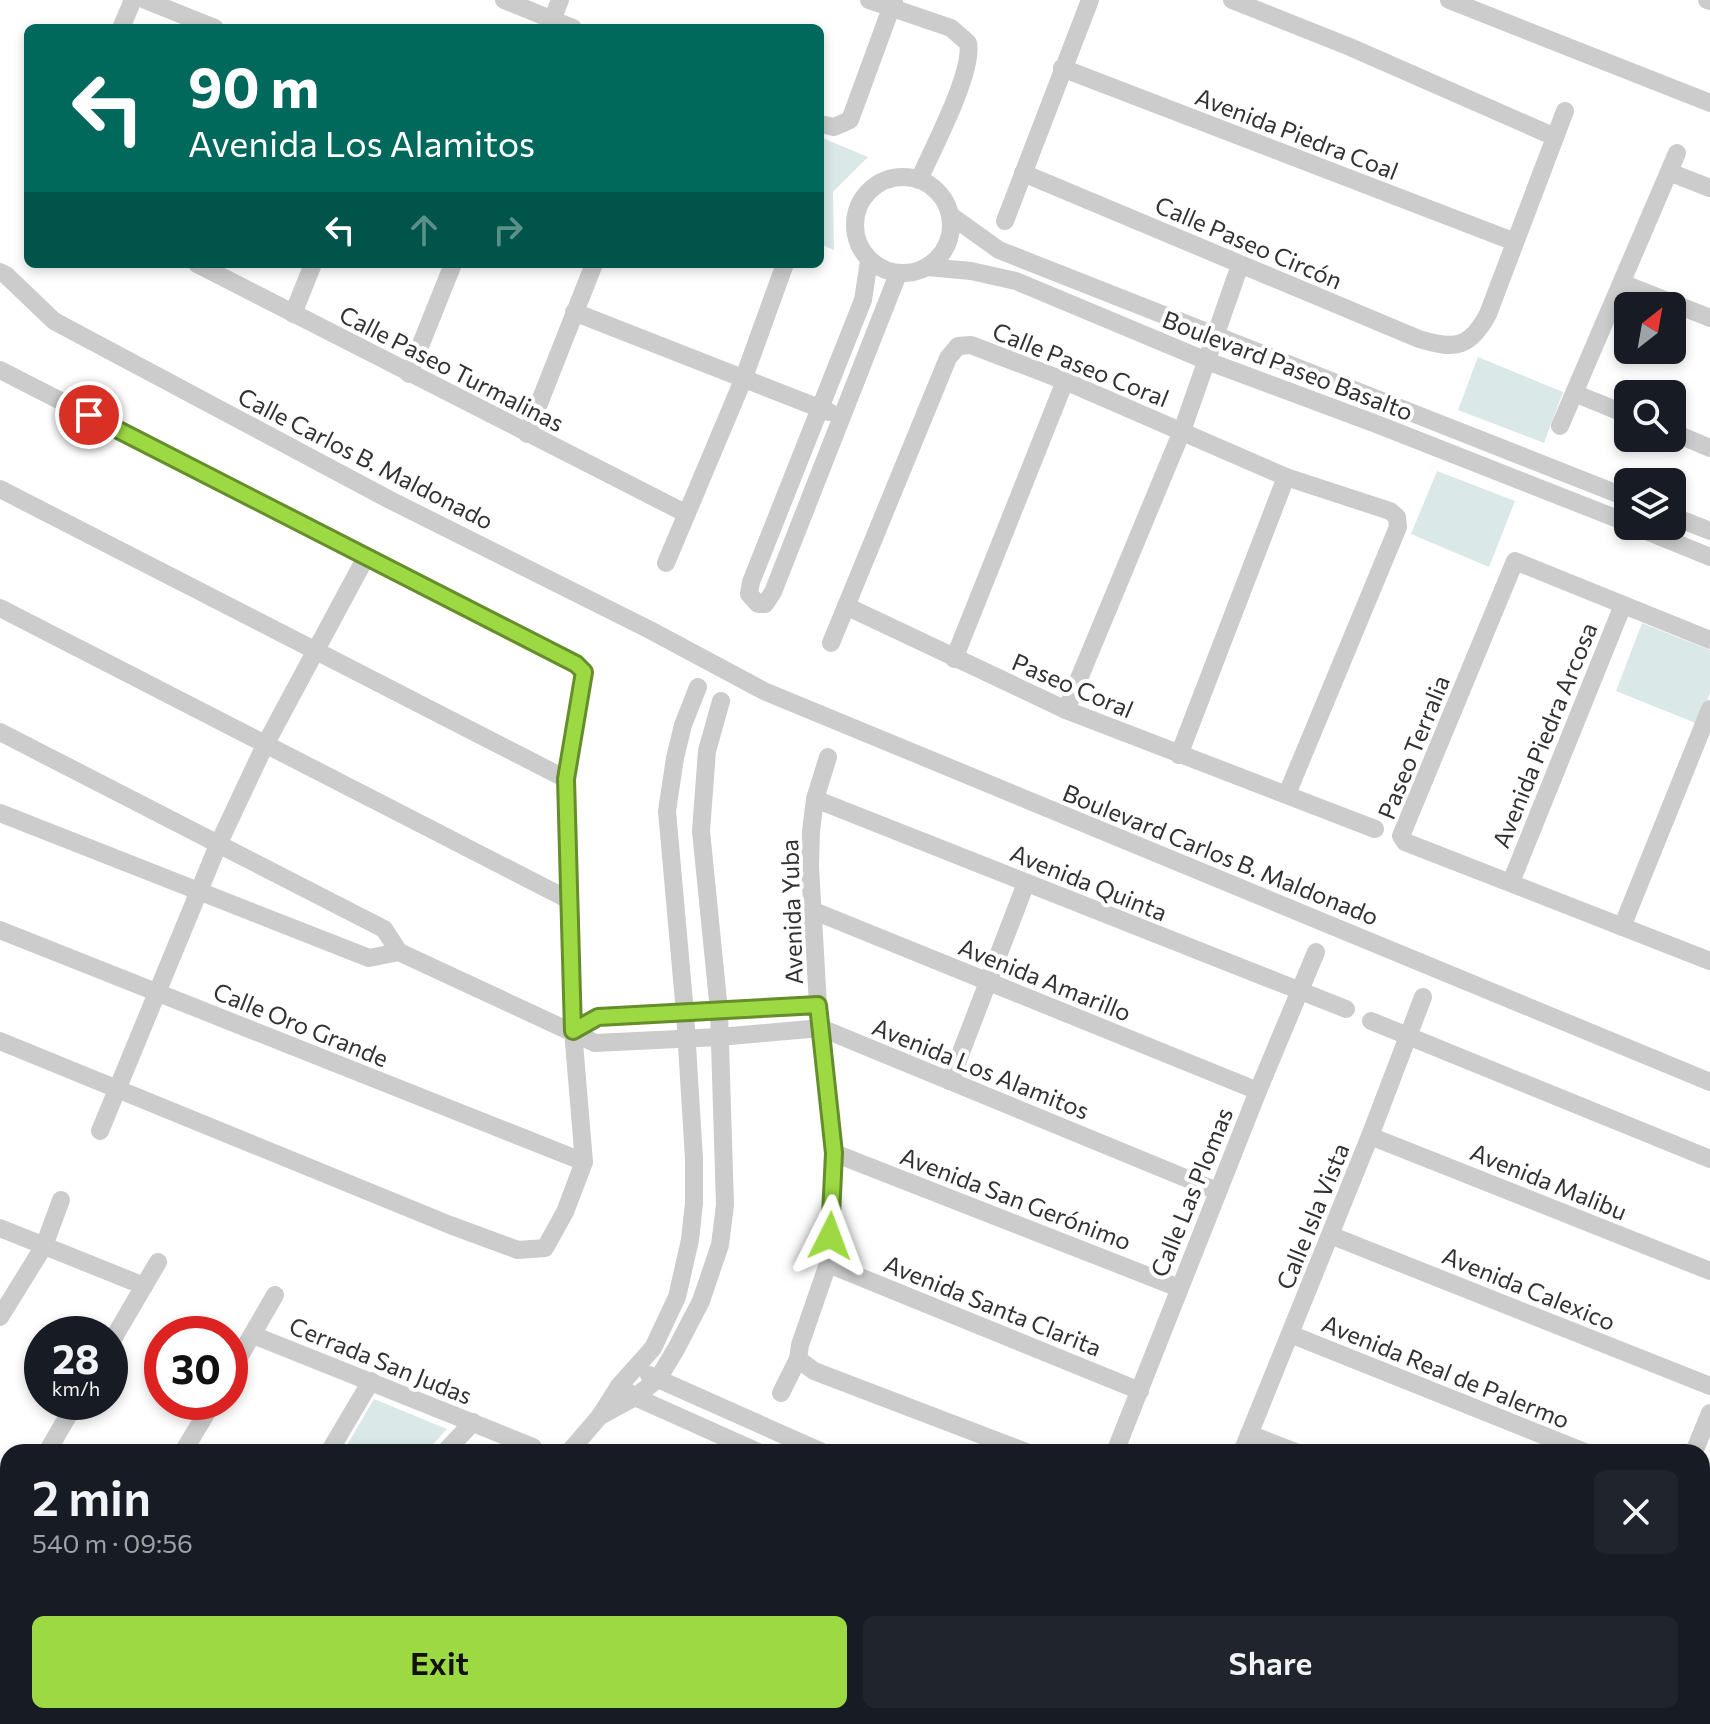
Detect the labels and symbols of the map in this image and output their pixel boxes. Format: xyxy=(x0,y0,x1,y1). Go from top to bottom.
street label: Avenida Piedra Coal xyxy=(1192,81,1402,185)
street label: Calle Paseo Circón xyxy=(1151,190,1347,294)
north arrow xyxy=(1614,292,1686,364)
street label: Calle Paseo Turmalinas xyxy=(335,299,569,437)
street label: Boulevard Paseo Basalto xyxy=(1159,304,1417,426)
street label: Calle Paseo Coral xyxy=(989,315,1173,413)
pin xyxy=(55,381,123,449)
street label: Calle Carlos B. Maldonado xyxy=(234,381,498,535)
street label: Avenida Piedra Arcosa xyxy=(1486,618,1602,852)
street label: Paseo Coral xyxy=(1008,646,1138,724)
street label: Paseo Terralia xyxy=(1371,671,1455,823)
street label: Boulevard Carlos B. Maldonado xyxy=(1059,777,1383,931)
street label: Avenida Quinta xyxy=(1006,837,1172,927)
street label: Avenida Yuba xyxy=(774,839,808,985)
street label: Avenida Amarillo xyxy=(955,931,1135,1027)
street label: Calle Oro Grande xyxy=(209,976,393,1072)
street label: Avenida Los Alamitos xyxy=(868,1011,1094,1125)
street label: Calle Las Plomas xyxy=(1144,1103,1238,1281)
street label: Avenida Malibu xyxy=(1466,1136,1632,1226)
street label: Calle Isla Vista xyxy=(1269,1139,1355,1293)
street label: Avenida San Gerónimo xyxy=(896,1141,1136,1255)
position arrow xyxy=(788,1194,872,1278)
street label: Avenida Calexico xyxy=(1438,1240,1620,1336)
street label: Avenida Santa Clarita xyxy=(880,1248,1106,1362)
street label: Avenida Real de Palermo xyxy=(1318,1308,1574,1434)
street label: Cerrada San Judas xyxy=(285,1310,477,1410)
speed limit sign: 30 xyxy=(144,1316,248,1420)

